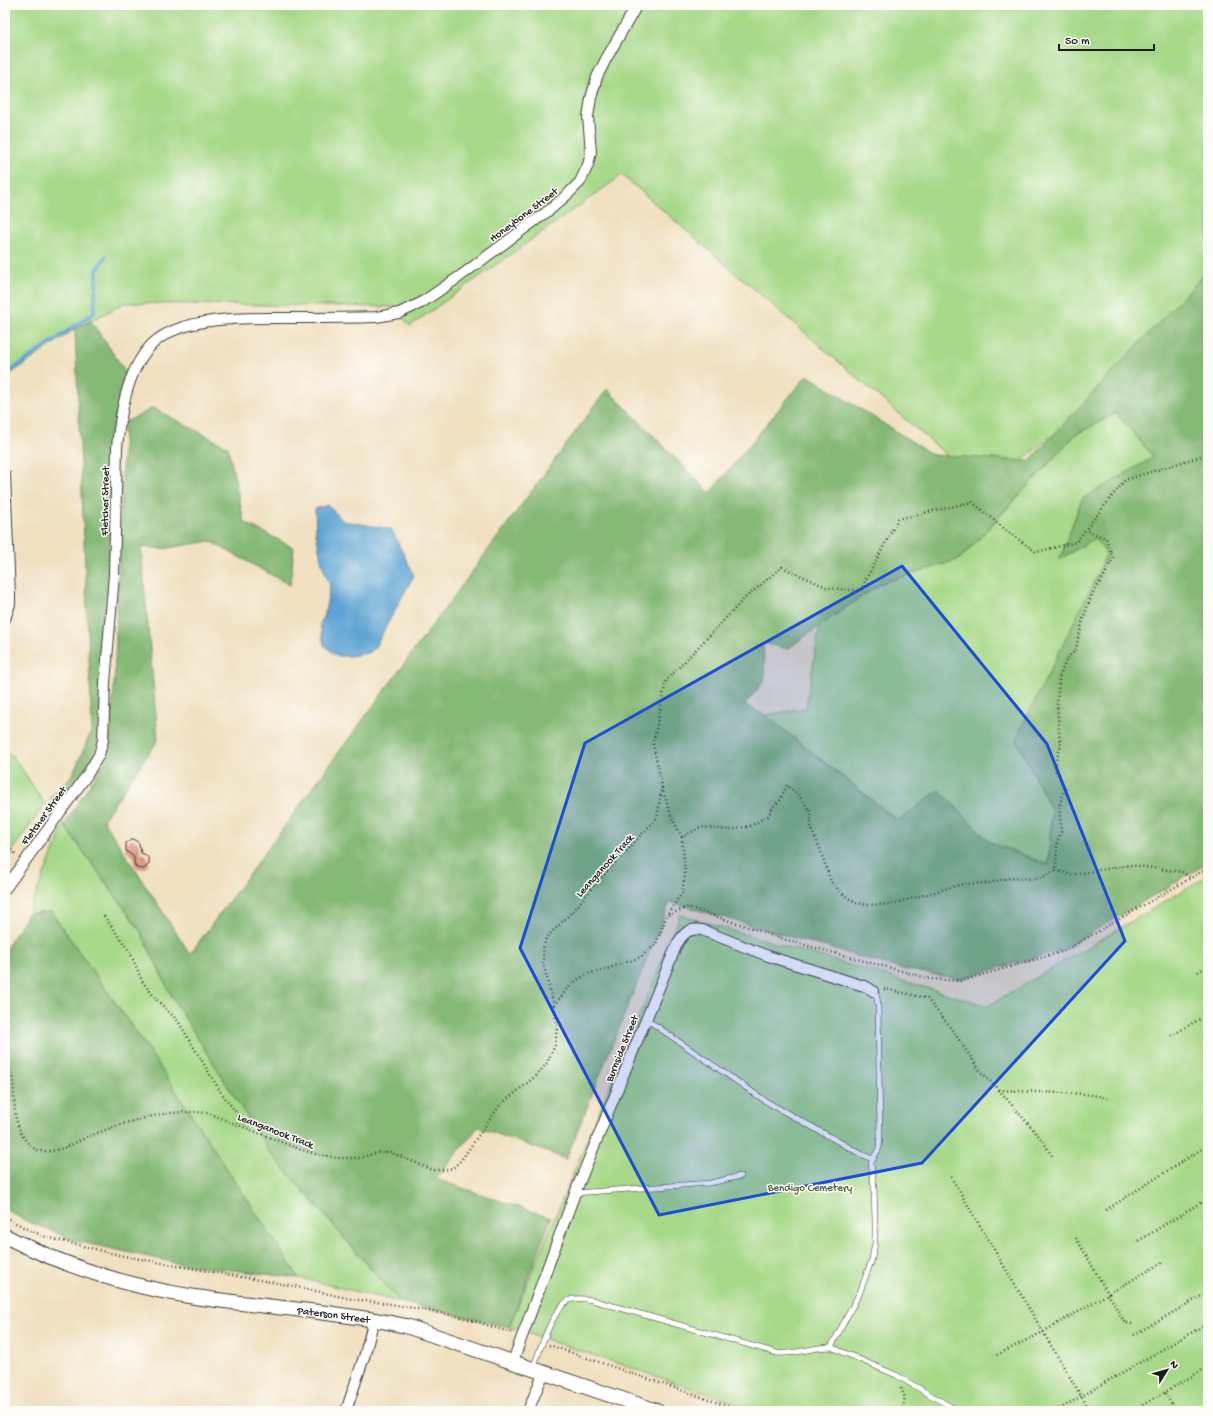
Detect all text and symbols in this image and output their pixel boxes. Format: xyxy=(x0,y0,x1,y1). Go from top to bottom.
scale bar xyxy=(1059,26,1154,52)
text: 50 m xyxy=(1065,35,1090,49)
street label: Honeybone Street xyxy=(488,185,562,245)
street label: Fletcher Street xyxy=(99,465,113,537)
street label: Fletcher Street xyxy=(19,783,71,849)
street label: Leanganook Track xyxy=(574,832,638,900)
street label: Burnside Street xyxy=(604,1012,642,1085)
street label: Leanganook Track xyxy=(236,1112,316,1152)
park label: Bendigo Cemetery xyxy=(767,1183,853,1195)
street label: Paterson Street xyxy=(295,1305,372,1327)
north arrow xyxy=(1147,1350,1187,1390)
text: N xyxy=(1166,1359,1180,1372)

